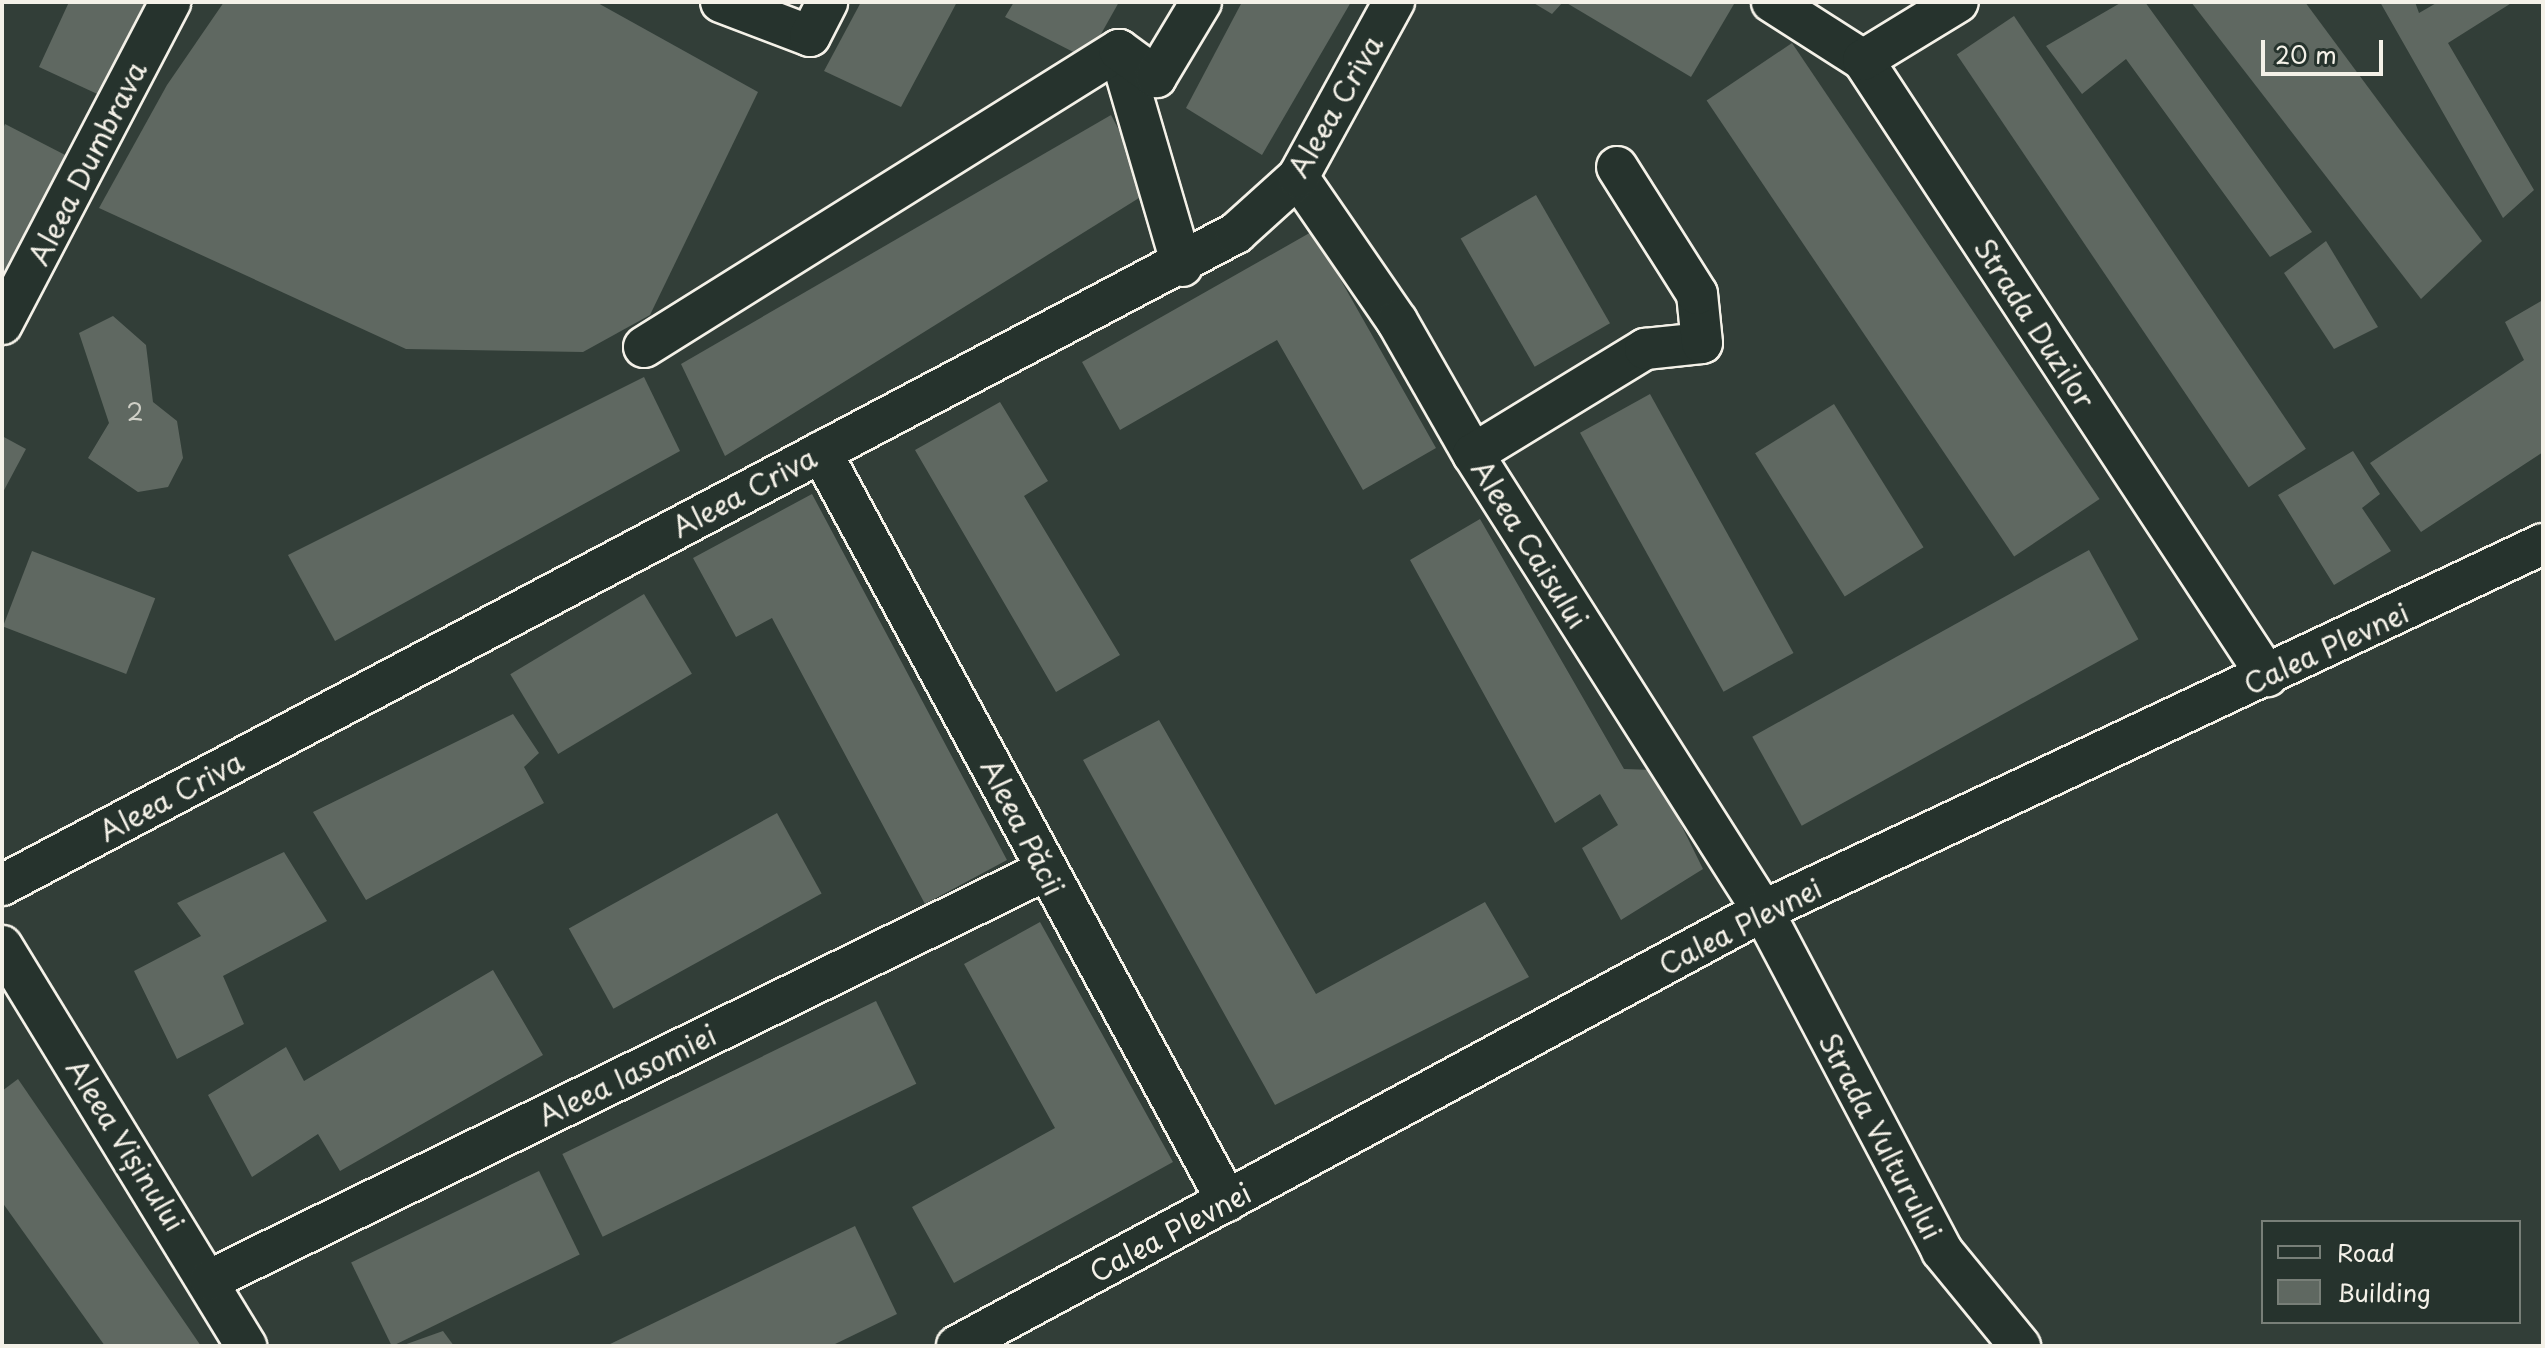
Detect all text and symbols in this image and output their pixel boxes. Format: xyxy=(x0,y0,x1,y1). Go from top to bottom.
scale bar xyxy=(2265,24,2387,74)
street label: Aleea Criva xyxy=(1280,28,1390,184)
text: 20 m xyxy=(2275,36,2337,72)
street label: Aleea Dumbrava xyxy=(21,54,153,272)
street label: Strada Duzilor xyxy=(1967,231,2103,415)
house number: 2 xyxy=(127,398,143,426)
street label: Aleea Criva xyxy=(665,440,823,544)
street label: Aleea Caisului xyxy=(1465,454,1595,634)
street label: Calea Plevnei xyxy=(2237,594,2415,702)
street label: Aleea Criva xyxy=(92,744,250,848)
street label: Aleea Păcii xyxy=(974,753,1072,901)
street label: Calea Plevnei xyxy=(1651,870,1829,982)
street label: Aleea Iasomiei xyxy=(532,1017,722,1133)
street label: Strada Vulturului xyxy=(1812,1026,1950,1246)
street label: Aleea Vișinului xyxy=(59,1052,193,1238)
street label: Calea Plevnei xyxy=(1082,1175,1258,1289)
legend xyxy=(2261,1220,2521,1324)
text: Road xyxy=(2337,1234,2395,1270)
text: Building xyxy=(2337,1274,2431,1310)

